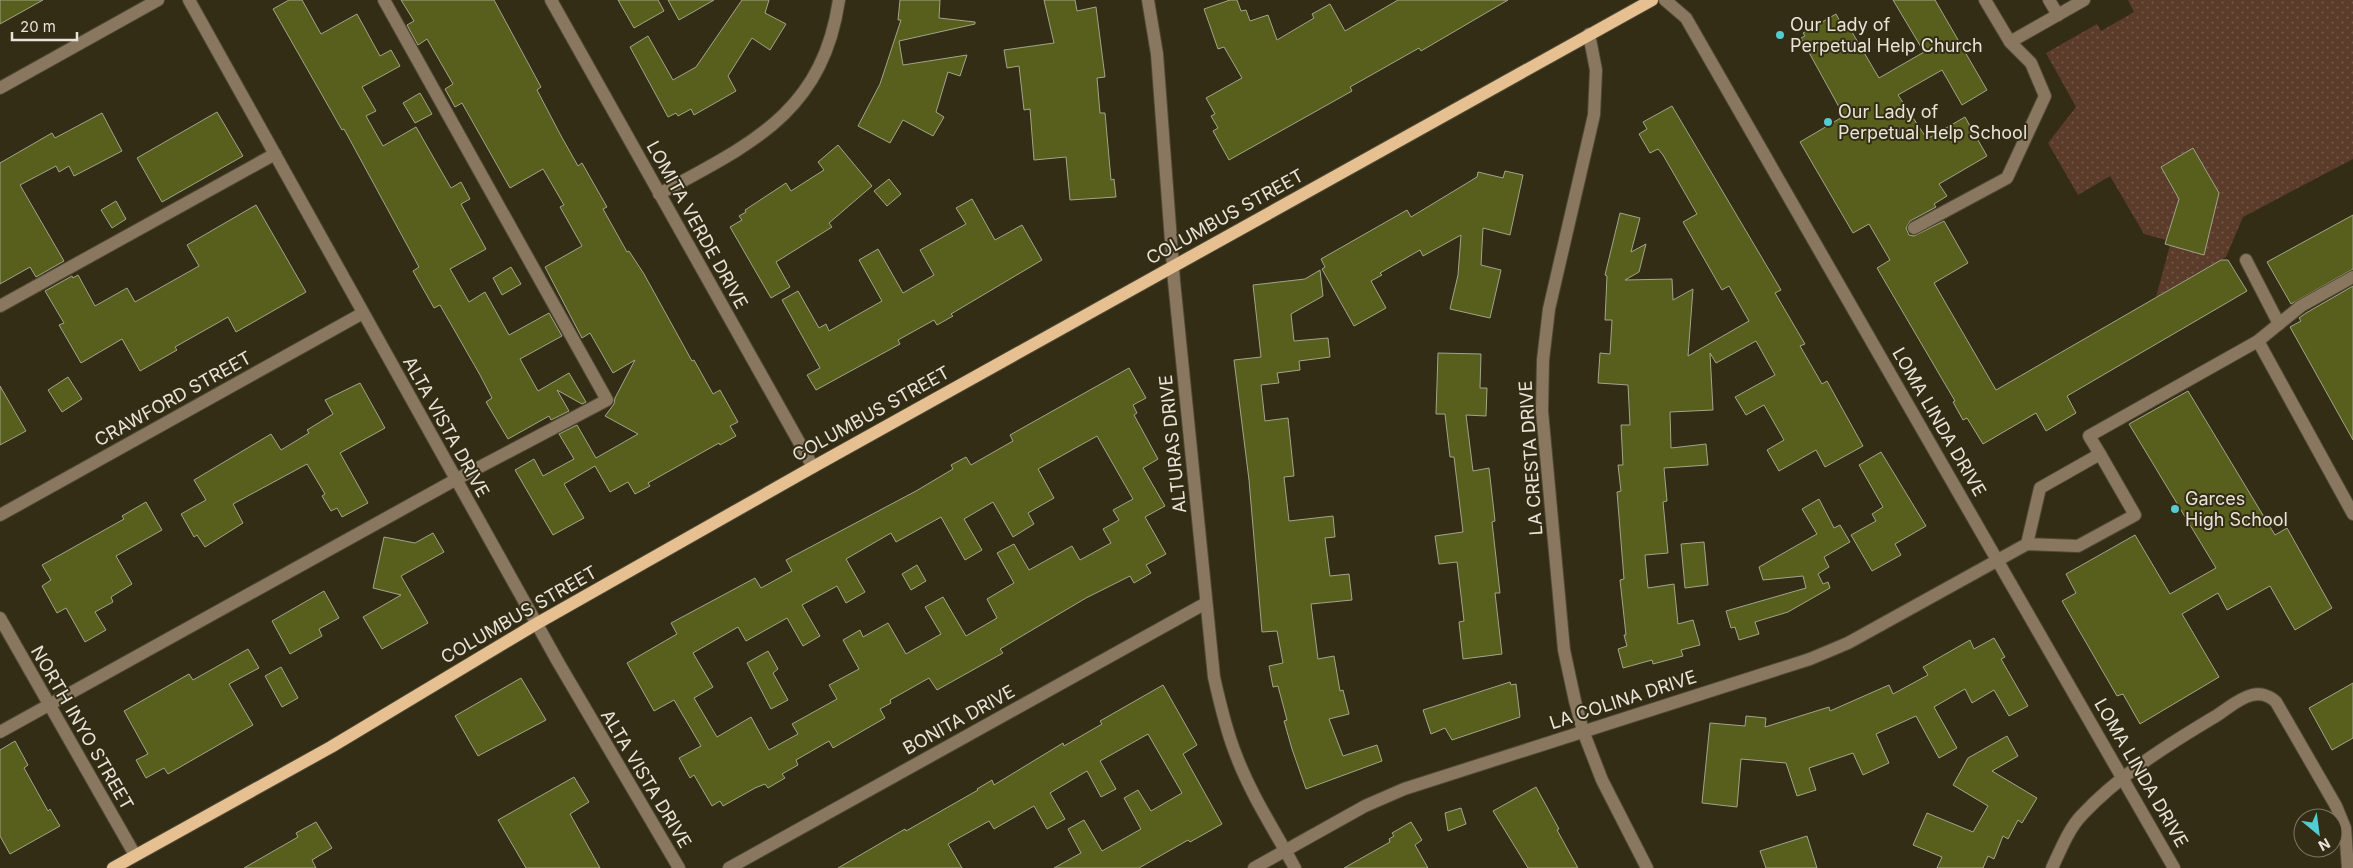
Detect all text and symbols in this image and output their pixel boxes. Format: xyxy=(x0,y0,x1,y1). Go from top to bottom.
scale bar xyxy=(12,10,78,42)
place label: Our Lady of Perpetual Help Church xyxy=(1790,14,1983,56)
text: 20 m xyxy=(20,17,56,36)
marker: Our Lady of Perpetual Help Church xyxy=(1774,29,1786,41)
place label: Our Lady of Perpetual Help School xyxy=(1838,101,2027,143)
marker: Our Lady of Perpetual Help School xyxy=(1822,116,1834,128)
street label: LOMITA VERDE DRIVE xyxy=(643,137,752,312)
street label: COLUMBUS STREET xyxy=(1142,165,1307,269)
street label: LOMA LINDA DRIVE xyxy=(1888,344,1991,500)
street label: CRAWFORD STREET xyxy=(91,347,255,450)
street label: ALTA VISTA DRIVE xyxy=(399,353,494,501)
street label: COLUMBUS STREET xyxy=(788,362,953,466)
street label: ALTURAS DRIVE xyxy=(1155,374,1190,514)
street label: LA CRESTA DRIVE xyxy=(1515,380,1546,536)
place label: Garces High School xyxy=(2185,488,2288,530)
marker: Garces High School xyxy=(2169,503,2181,515)
street label: COLUMBUS STREET xyxy=(437,561,600,668)
street label: NORTH INYO STREET xyxy=(27,642,138,813)
street label: LA COLINA DRIVE xyxy=(1547,666,1699,733)
street label: BONITA DRIVE xyxy=(899,680,1018,759)
street label: LOMA LINDA DRIVE xyxy=(2090,695,2193,851)
street label: ALTA VISTA DRIVE xyxy=(597,706,696,852)
north arrow xyxy=(2293,808,2343,858)
text: N xyxy=(2316,835,2333,855)

